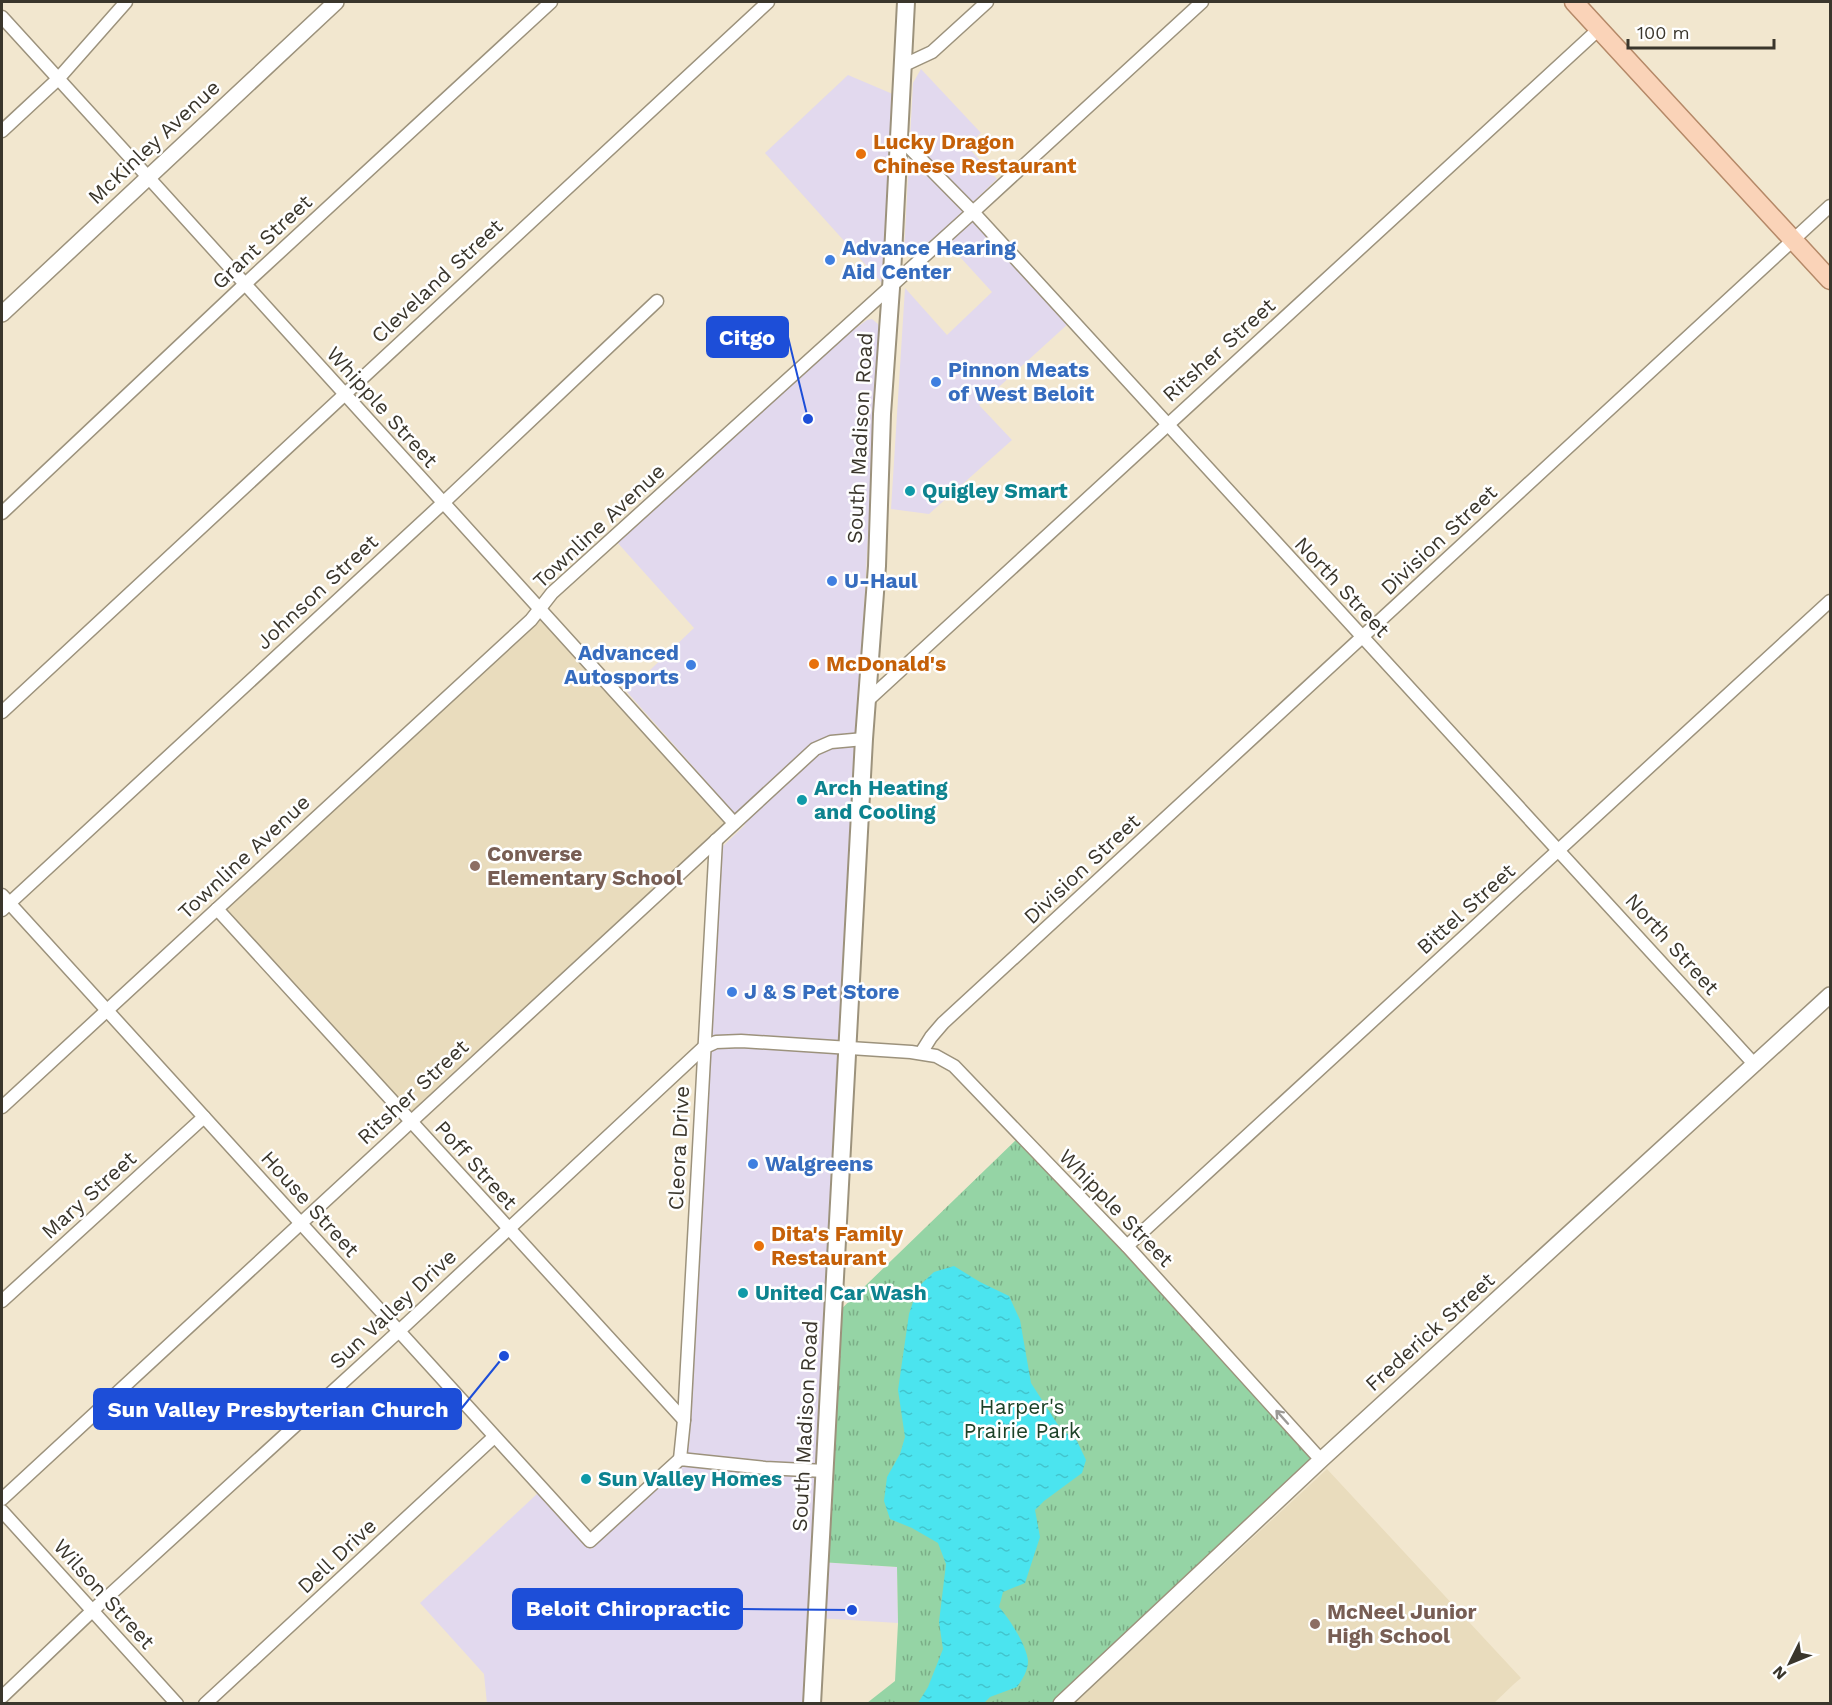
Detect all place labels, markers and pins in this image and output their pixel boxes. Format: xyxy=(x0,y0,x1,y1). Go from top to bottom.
place label: Lucky Dragon Chinese Restaurant xyxy=(873,129,1076,178)
marker: Lucky Dragon Chinese Restaurant xyxy=(854,147,868,161)
place label: Advance Hearing Aid Center xyxy=(842,235,1016,284)
marker: Advance Hearing Aid Center xyxy=(823,253,837,267)
callout: Citgo xyxy=(707,317,788,357)
place label: Pinnon Meats of West Beloit xyxy=(948,357,1094,406)
marker: Pinnon Meats of West Beloit xyxy=(929,375,943,389)
place label: Quigley Smart xyxy=(922,478,1068,503)
marker: Quigley Smart xyxy=(903,484,917,498)
place label: U-Haul xyxy=(844,568,918,593)
marker: U-Haul xyxy=(825,574,839,588)
place label: Advanced Autosports xyxy=(564,640,679,689)
place label: McDonald's xyxy=(826,651,946,676)
marker: McDonald's xyxy=(807,657,821,671)
marker: Advanced Autosports xyxy=(684,658,698,672)
place label: Arch Heating and Cooling xyxy=(814,775,948,824)
marker: Arch Heating and Cooling xyxy=(795,793,809,807)
place label: Converse Elementary School xyxy=(487,841,683,890)
marker: Converse Elementary School xyxy=(468,859,482,873)
place label: J & S Pet Store xyxy=(744,979,899,1004)
marker: J & S Pet Store xyxy=(725,985,739,999)
place label: Walgreens xyxy=(765,1151,873,1176)
marker: Walgreens xyxy=(746,1157,760,1171)
place label: Dita's Family Restaurant xyxy=(771,1221,903,1270)
marker: Dita's Family Restaurant xyxy=(752,1239,766,1253)
place label: United Car Wash xyxy=(755,1280,927,1305)
marker: United Car Wash xyxy=(736,1286,750,1300)
callout: Sun Valley Presbyterian Church xyxy=(94,1389,461,1429)
place label: Sun Valley Homes xyxy=(598,1466,782,1491)
marker: Sun Valley Homes xyxy=(579,1472,593,1486)
callout: Beloit Chiropractic xyxy=(513,1589,742,1629)
place label: McNeel Junior High School xyxy=(1327,1599,1477,1648)
marker: McNeel Junior High School xyxy=(1308,1617,1322,1631)

